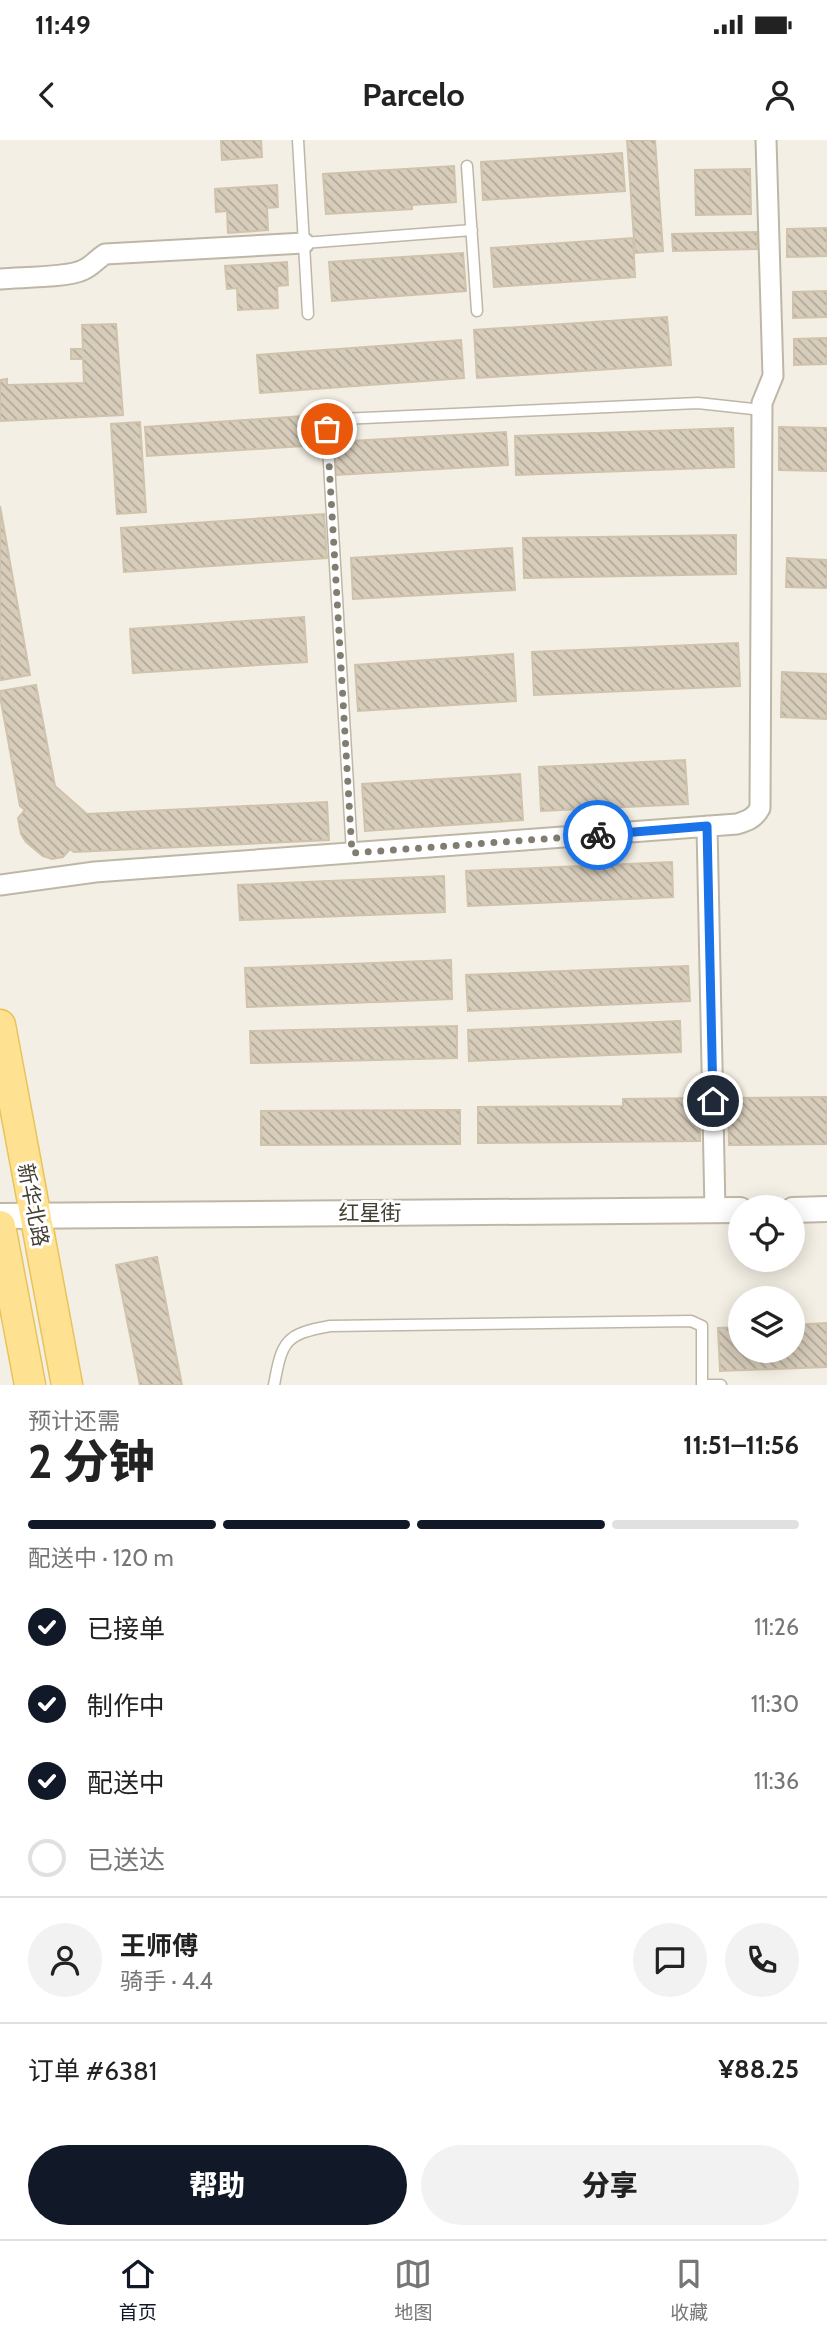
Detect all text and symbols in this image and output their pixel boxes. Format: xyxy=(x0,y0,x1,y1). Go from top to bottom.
text: 11:49 xyxy=(35,9,91,41)
text: Parcelo xyxy=(362,75,465,114)
icon: back xyxy=(28,76,66,114)
icon: person xyxy=(761,76,799,114)
pin xyxy=(297,399,357,459)
icon: bag xyxy=(308,410,346,448)
courier xyxy=(563,800,633,870)
icon: bike xyxy=(579,816,617,854)
pin xyxy=(683,1071,743,1131)
icon: home xyxy=(694,1082,732,1120)
street label: 新华北路 xyxy=(13,1161,54,1249)
map controls xyxy=(728,1195,805,1363)
button: locate xyxy=(728,1195,805,1272)
street label: 红星街 xyxy=(339,1200,402,1225)
button: layers xyxy=(728,1286,805,1363)
text: 预计还需 xyxy=(28,1407,120,1435)
text: 11:51–11:56 xyxy=(683,1429,799,1461)
text: 2 分钟 xyxy=(28,1434,155,1490)
text: 配送中 · 120 m xyxy=(28,1544,174,1572)
icon: check xyxy=(28,1608,66,1646)
text: 已接单 xyxy=(87,1613,165,1645)
text: 11:26 xyxy=(754,1613,799,1641)
icon: check xyxy=(28,1685,66,1723)
text: 制作中 xyxy=(87,1690,165,1722)
text: 11:30 xyxy=(751,1690,799,1718)
icon: check xyxy=(28,1762,66,1800)
text: 配送中 xyxy=(87,1767,165,1799)
text: 11:36 xyxy=(754,1767,799,1795)
text: 已送达 xyxy=(87,1844,165,1876)
button: person xyxy=(28,1923,102,1997)
button: chat xyxy=(633,1923,707,1997)
button: phone xyxy=(725,1923,799,1997)
text: 王师傅 xyxy=(120,1930,198,1962)
text: 骑手 · 4.4 xyxy=(120,1967,213,1995)
text: ¥88.25 xyxy=(718,2053,799,2085)
text: 订单 #6381 xyxy=(28,2055,157,2087)
button: 帮助 xyxy=(28,2145,407,2225)
button: 分享 xyxy=(421,2145,799,2225)
tab: 首页 xyxy=(119,2255,157,2324)
tab: 地图 xyxy=(394,2255,432,2324)
tab: 收藏 xyxy=(670,2255,708,2324)

